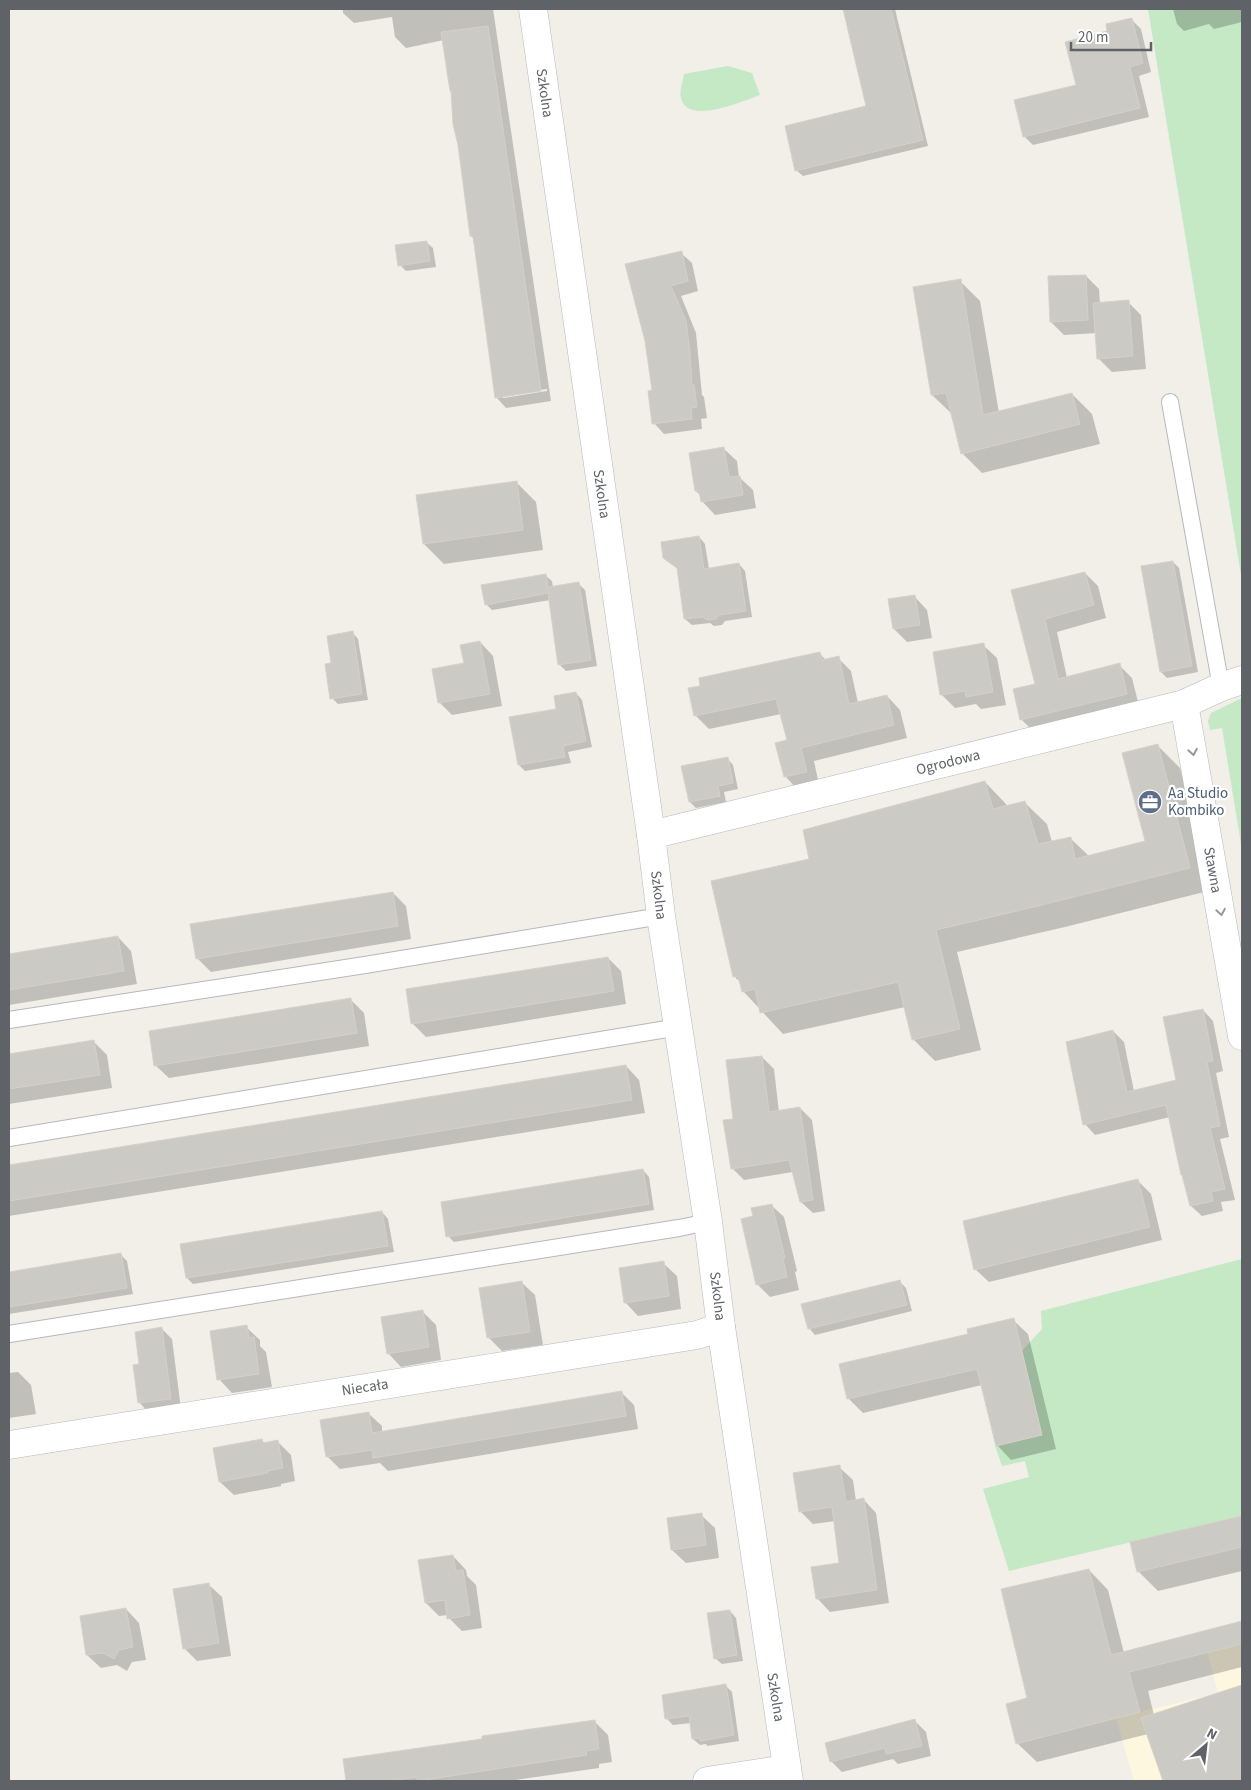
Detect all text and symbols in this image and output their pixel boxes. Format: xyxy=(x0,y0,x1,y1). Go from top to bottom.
scale bar xyxy=(1071,20,1151,52)
text: 20 m xyxy=(1078,27,1108,48)
street label: Szkolna xyxy=(531,67,558,119)
street label: Szkolna xyxy=(588,468,615,520)
street label: Ogrodowa xyxy=(914,744,982,781)
one-way arrow xyxy=(1188,748,1198,756)
place label: Aa Studio Kombiko xyxy=(1168,783,1228,821)
office icon: Aa Studio Kombiko xyxy=(1137,789,1163,815)
street label: Stawna xyxy=(1198,845,1227,895)
street label: Szkolna xyxy=(645,869,672,921)
one-way arrow xyxy=(1215,908,1225,916)
street label: Szkolna xyxy=(704,1270,731,1322)
street label: Niecała xyxy=(340,1373,390,1402)
street label: Szkolna xyxy=(761,1671,790,1723)
north arrow xyxy=(1181,1720,1231,1770)
text: N xyxy=(1203,1723,1220,1745)

